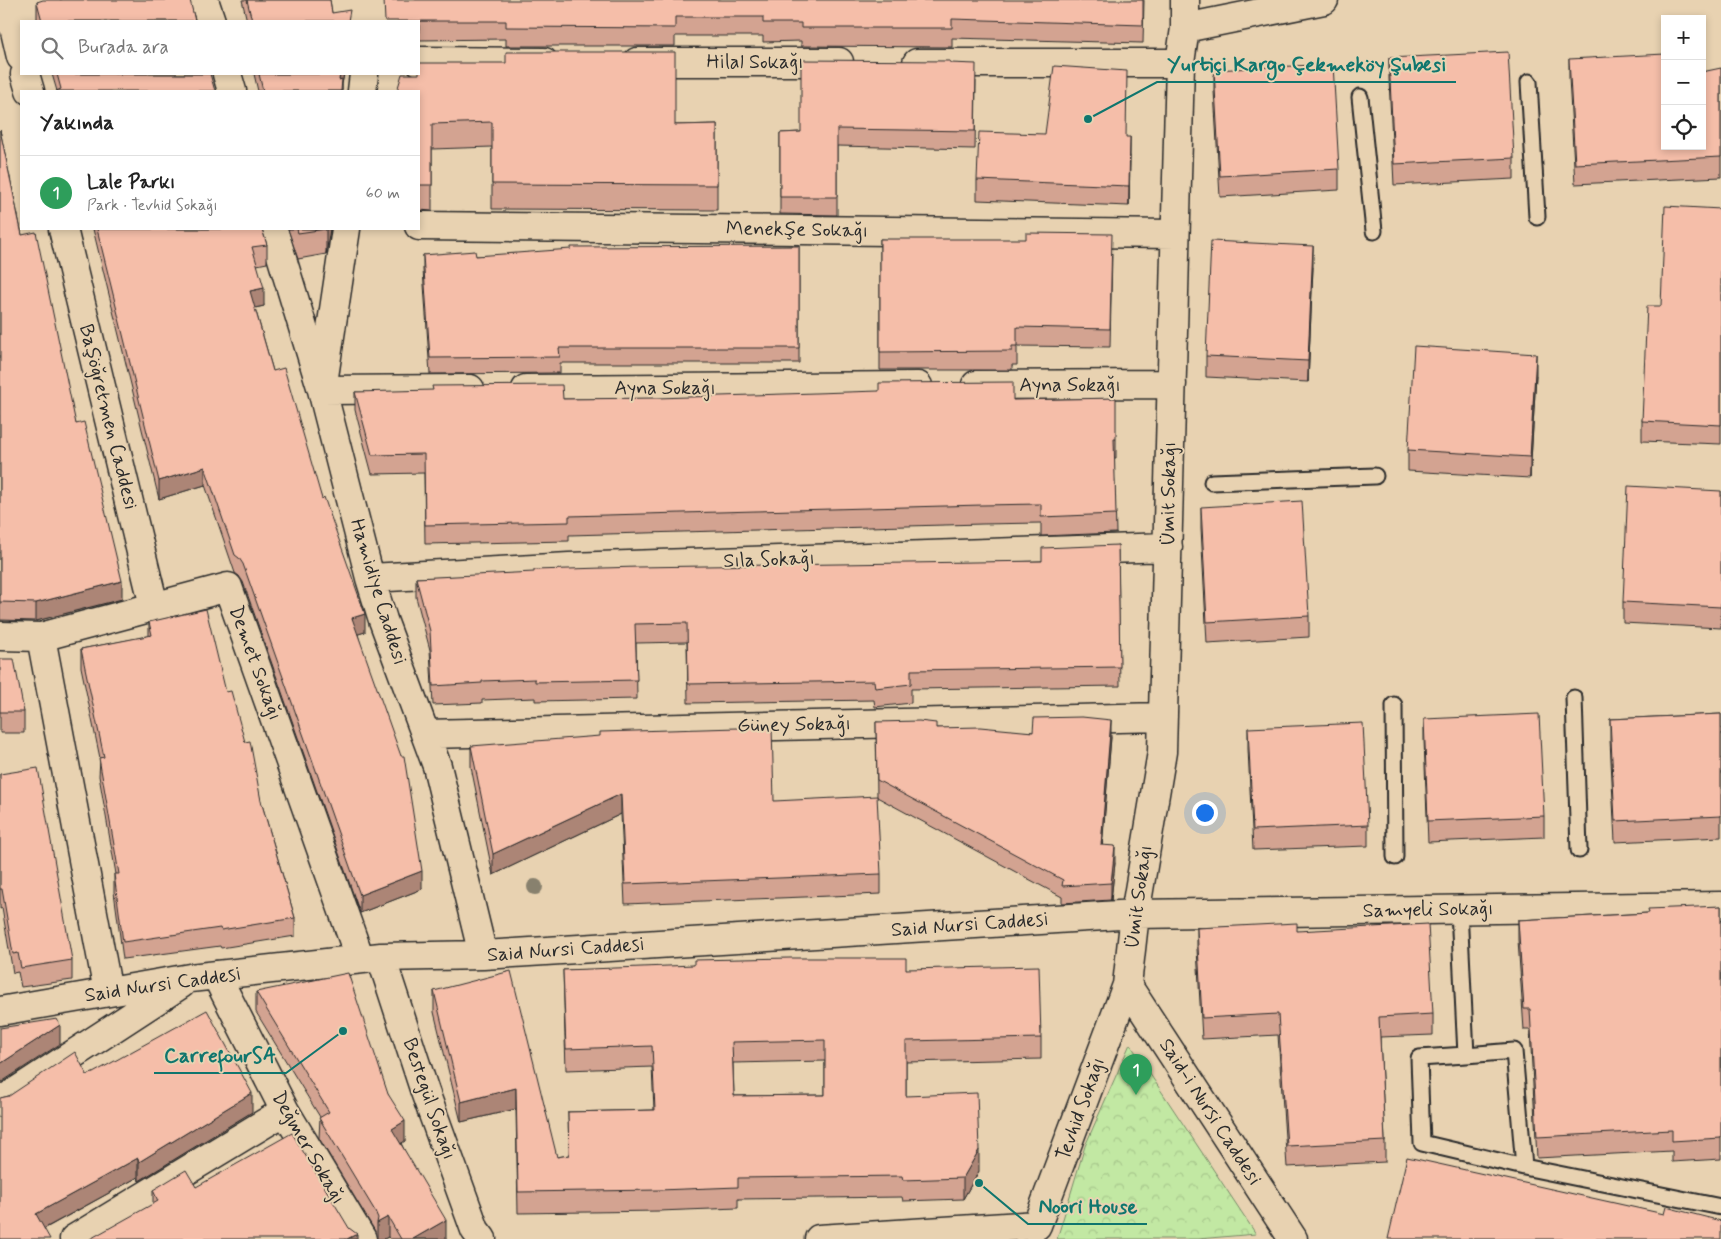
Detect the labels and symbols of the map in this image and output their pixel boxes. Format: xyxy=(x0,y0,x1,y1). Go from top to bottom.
callout: Yurtiçi Kargo Çekmeköy Şubesi xyxy=(1157,46,1456,82)
street label: Hilal Sokağı xyxy=(706,49,804,76)
text: Yurtiçi Kargo Çekmeköy Şubesi xyxy=(1167,51,1447,81)
street label: Menekşe Sokağı xyxy=(726,215,868,245)
street label: Başöğretmen Caddesi xyxy=(72,321,144,513)
street label: Ayna Sokağı xyxy=(1019,372,1121,399)
street label: Ayna Sokağı xyxy=(614,375,716,402)
street label: Ümit Sokağı xyxy=(1155,442,1183,546)
street label: Hamidiye Caddesi xyxy=(343,516,413,668)
street label: Sıla Sokağı xyxy=(723,545,815,575)
street label: Demet Sokağı xyxy=(222,602,288,724)
street label: Güney Sokağı xyxy=(737,711,851,739)
your location xyxy=(1192,800,1218,826)
street label: Ümit Sokağı xyxy=(1118,843,1160,951)
street label: Samyeli Sokağı xyxy=(1362,895,1494,925)
street label: Said Nursi Caddesi xyxy=(890,906,1050,944)
street label: Said Nursi Caddesi xyxy=(486,931,646,969)
street label: Said Nursi Caddesi xyxy=(83,961,243,1009)
street label: Said-i Nursi Caddesi xyxy=(1152,1033,1268,1191)
street label: Bestegül Sokağı xyxy=(396,1035,462,1163)
callout: CarrefourSA xyxy=(154,1037,286,1073)
text: CarrefourSA xyxy=(164,1042,276,1072)
street label: Tevhid Sokağı xyxy=(1050,1054,1112,1164)
pin: 1 xyxy=(1120,1054,1152,1095)
street label: Değmer Sokağı xyxy=(265,1087,351,1209)
callout: Noori House xyxy=(1028,1188,1147,1224)
text: Noori House xyxy=(1038,1193,1138,1221)

